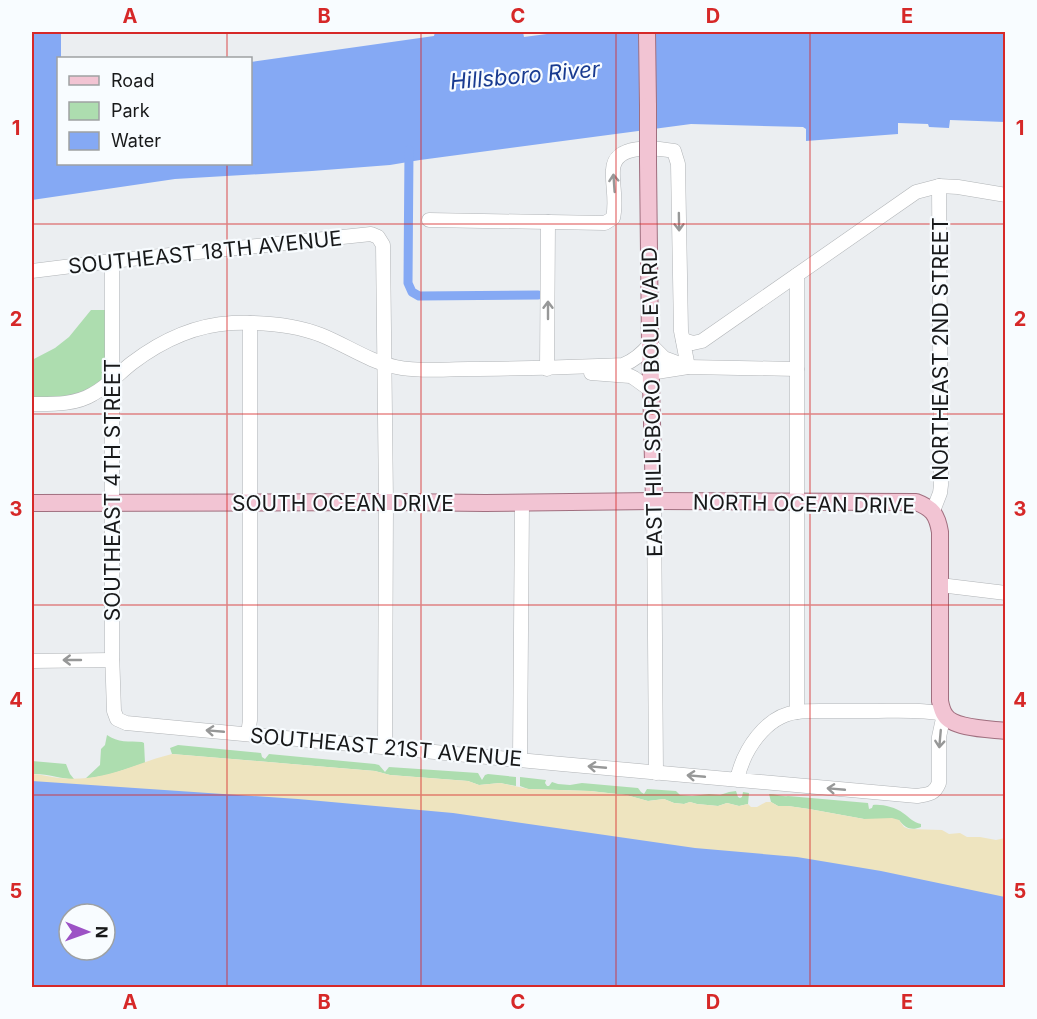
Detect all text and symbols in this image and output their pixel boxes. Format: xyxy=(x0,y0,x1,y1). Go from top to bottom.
text: A xyxy=(123,4,138,28)
text: B xyxy=(317,4,331,28)
text: C xyxy=(511,4,525,28)
text: D xyxy=(706,4,720,28)
text: E xyxy=(901,4,913,28)
water label: Hillsboro River xyxy=(449,55,602,95)
legend xyxy=(57,57,252,165)
text: Road xyxy=(111,70,154,91)
text: Park xyxy=(111,100,150,121)
text: 1 xyxy=(12,116,20,140)
text: 1 xyxy=(1016,116,1024,140)
text: Water xyxy=(111,130,161,151)
one-way arrow xyxy=(608,174,619,194)
one-way arrow xyxy=(673,212,685,232)
street label: NORTHEAST 2ND STREET xyxy=(928,217,953,481)
street label: SOUTHEAST 18TH AVENUE xyxy=(67,225,343,279)
street label: EAST HILLSBORO BOULEVARD xyxy=(637,247,667,557)
one-way arrow xyxy=(542,301,554,321)
text: 2 xyxy=(10,307,22,331)
text: 2 xyxy=(1014,307,1026,331)
street label: SOUTHEAST 4TH STREET xyxy=(100,359,125,621)
street label: NORTH OCEAN DRIVE xyxy=(693,490,915,518)
street label: SOUTH OCEAN DRIVE xyxy=(232,491,454,516)
text: 3 xyxy=(10,497,22,521)
text: 3 xyxy=(1014,497,1026,521)
one-way arrow xyxy=(62,654,82,666)
text: 4 xyxy=(9,688,23,712)
text: 4 xyxy=(1013,688,1027,712)
street label: SOUTHEAST 21ST AVENUE xyxy=(249,723,523,771)
one-way arrow xyxy=(206,725,225,736)
one-way arrow xyxy=(934,729,945,749)
one-way arrow xyxy=(588,761,608,772)
one-way arrow xyxy=(687,770,707,781)
one-way arrow xyxy=(827,783,847,794)
text: 5 xyxy=(10,879,22,903)
text: 5 xyxy=(1014,879,1026,903)
north arrow xyxy=(57,902,117,962)
text: N xyxy=(92,926,112,939)
text: A xyxy=(123,990,138,1014)
text: B xyxy=(317,990,331,1014)
text: C xyxy=(511,990,525,1014)
text: D xyxy=(706,990,720,1014)
text: E xyxy=(901,990,913,1014)

